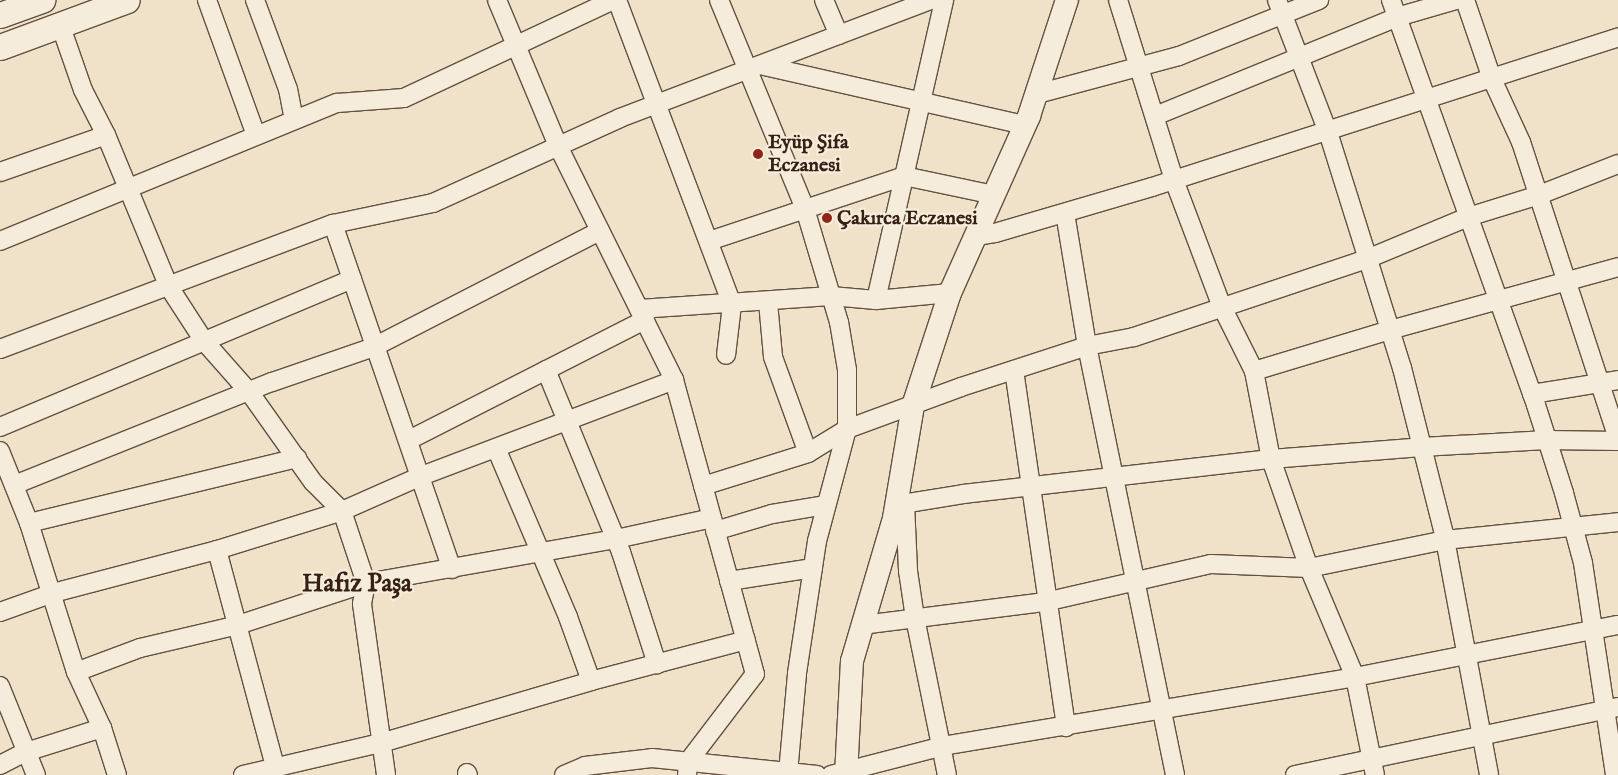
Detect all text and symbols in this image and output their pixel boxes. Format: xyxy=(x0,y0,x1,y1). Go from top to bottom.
place label: Eyüp Şifa Eczanesi xyxy=(768,130,849,177)
marker: Eyüp Şifa Eczanesi xyxy=(752,148,764,160)
place label: Çakırca Eczanesi xyxy=(837,206,977,230)
marker: Çakırca Eczanesi xyxy=(821,212,833,224)
district label: Hafız Paşa xyxy=(302,569,412,599)

